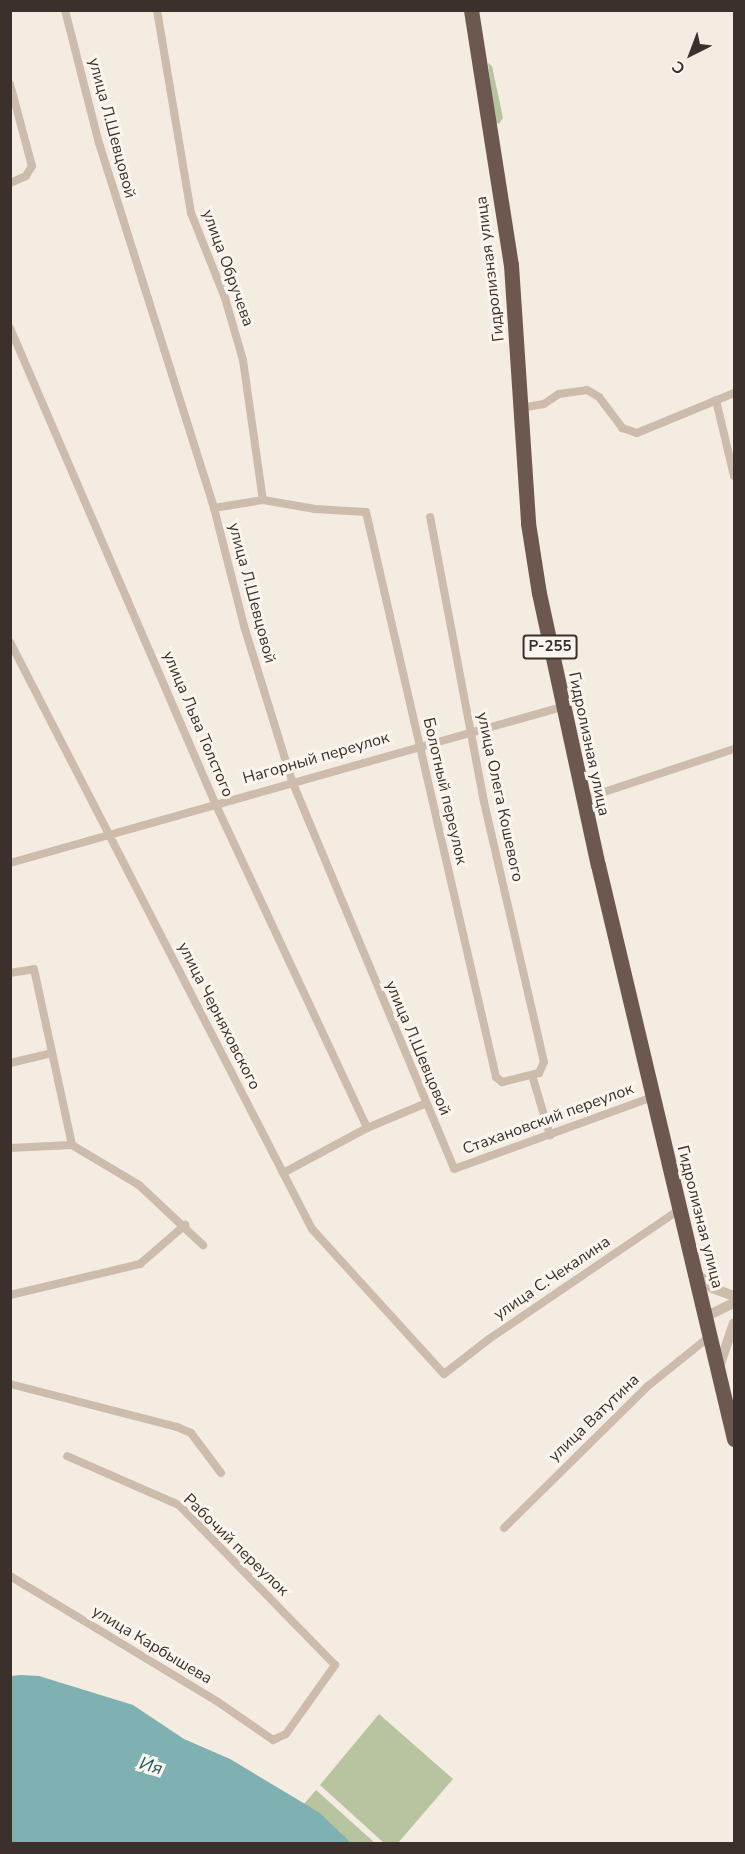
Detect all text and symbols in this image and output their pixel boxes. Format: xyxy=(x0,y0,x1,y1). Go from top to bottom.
north arrow xyxy=(661,24,721,84)
street label: улица Л.Шевцовой xyxy=(84,56,140,200)
text: С xyxy=(668,56,690,79)
street label: Гидролизная улица xyxy=(472,195,508,343)
street label: улица Обручева xyxy=(198,207,258,329)
street label: улица Л.Шевцовой xyxy=(224,521,280,665)
road number: Р-255 xyxy=(522,635,578,659)
street label: улица Льва Толстого xyxy=(159,648,237,800)
street label: Гидролизная улица xyxy=(564,670,614,818)
street label: улица Олега Кошевого xyxy=(473,710,527,884)
street label: Болотный переулок xyxy=(419,716,471,866)
street label: Нагорный переулок xyxy=(241,728,391,788)
street label: улица Черняховского xyxy=(173,939,265,1093)
street label: улица Л.Шевцовой xyxy=(381,978,455,1118)
street label: Стахановский переулок xyxy=(460,1079,636,1159)
street label: Гидролизная улица xyxy=(673,1144,727,1290)
street label: улица С.Чекалина xyxy=(490,1232,614,1324)
street label: улица Ватутина xyxy=(545,1370,643,1466)
street label: Рабочий переулок xyxy=(179,1490,293,1600)
street label: улица Карбышева xyxy=(88,1602,216,1688)
water label: Ия xyxy=(137,1752,165,1780)

